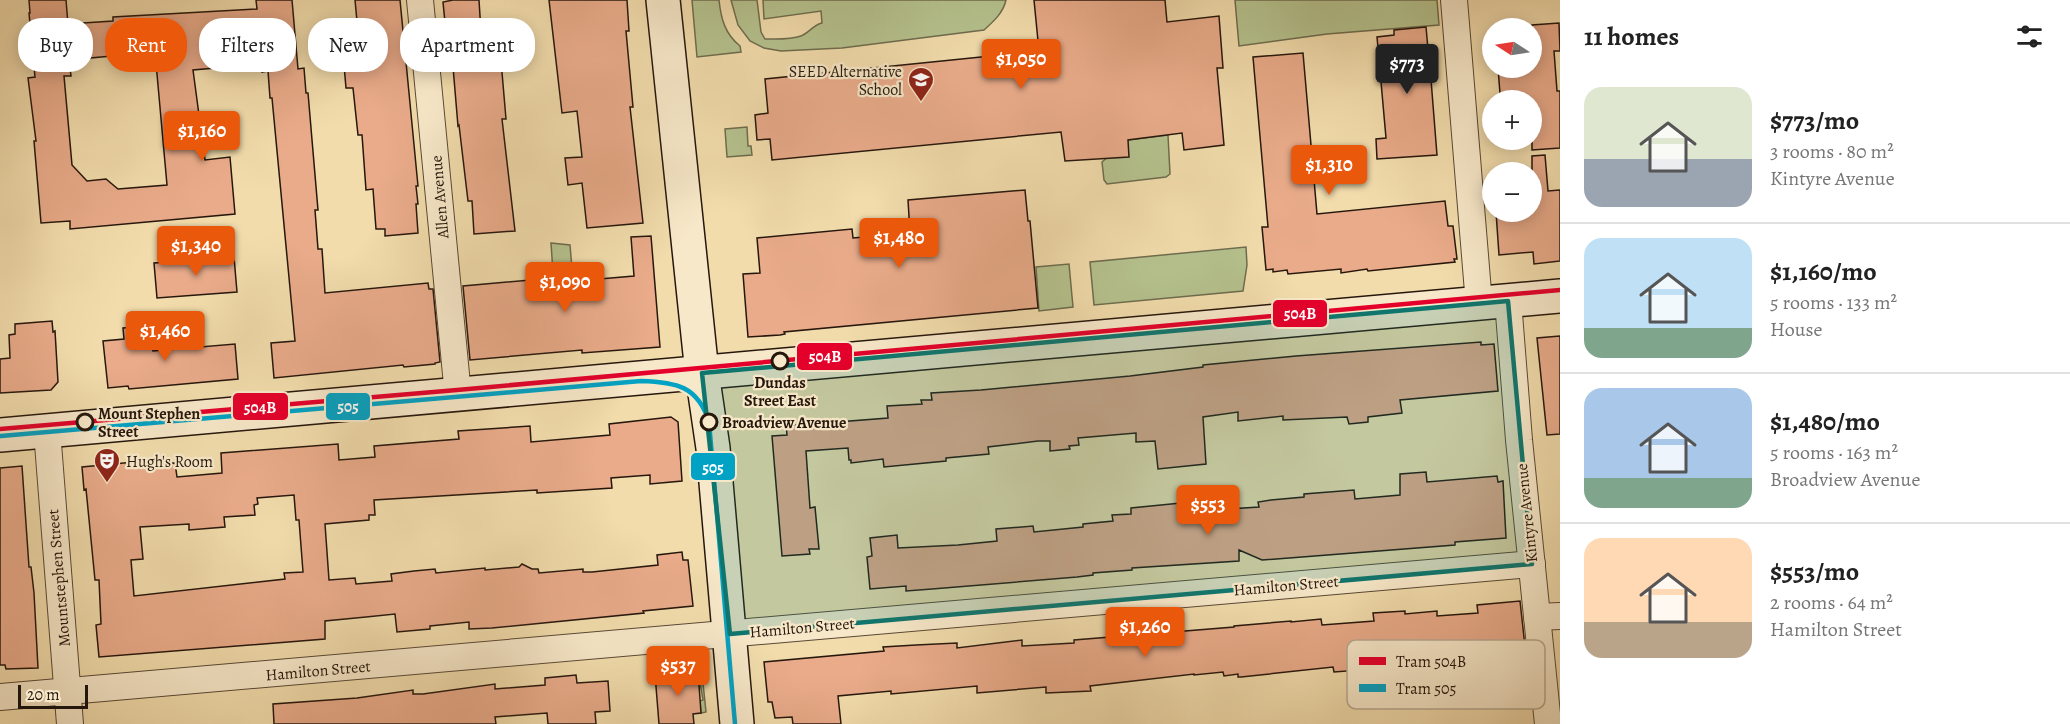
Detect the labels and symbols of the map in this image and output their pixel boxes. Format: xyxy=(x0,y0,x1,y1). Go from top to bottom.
north arrow xyxy=(1482,18,1542,78)
pin: $1,050 xyxy=(972,39,1070,90)
pin: $773 xyxy=(1371,44,1443,95)
place label: SEED Alternative School xyxy=(789,61,902,101)
school or university icon: SEED Alternative School xyxy=(906,65,936,103)
pin: $1,160 xyxy=(153,111,251,162)
pin: $1,310 xyxy=(1280,145,1378,196)
street label: Allen Avenue xyxy=(425,154,455,241)
pin: $1,480 xyxy=(850,218,948,269)
pin: $1,340 xyxy=(147,226,245,277)
pin: $1,090 xyxy=(516,262,614,313)
line badge: 504B xyxy=(1272,299,1328,328)
text: 504B xyxy=(1284,303,1316,325)
pin: $1,460 xyxy=(116,311,214,362)
line badge: 504B xyxy=(796,342,853,371)
text: 504B xyxy=(809,346,841,368)
marker: Dundas Street East xyxy=(771,352,789,370)
place label: Dundas Street East xyxy=(744,372,817,412)
line badge: 504B xyxy=(232,392,289,421)
line badge: 505 xyxy=(325,392,371,421)
text: 505 xyxy=(337,396,359,418)
text: 504B xyxy=(244,397,276,419)
place label: Mount Stephen Street xyxy=(98,403,200,443)
place label: Broadview Avenue xyxy=(722,412,846,434)
marker: Mount Stephen Street xyxy=(76,413,94,431)
marker: Broadview Avenue xyxy=(700,413,718,431)
theatre icon: Hugh's Room xyxy=(92,446,122,484)
place label: Hugh's Room xyxy=(126,451,213,473)
line badge: 505 xyxy=(690,452,736,481)
text: 505 xyxy=(702,457,724,479)
street label: Kintyre Avenue xyxy=(1511,462,1543,564)
pin: $553 xyxy=(1172,485,1244,536)
street label: Mountstephen Street xyxy=(42,508,76,648)
street label: Hamilton Street xyxy=(1233,570,1340,602)
pin: $1,260 xyxy=(1096,607,1194,658)
street label: Hamilton Street xyxy=(749,612,856,644)
legend xyxy=(1347,640,1545,709)
pin: $537 xyxy=(642,646,714,697)
text: Tram 504B xyxy=(1396,651,1466,673)
street label: Hamilton Street xyxy=(265,655,372,687)
text: Tram 505 xyxy=(1396,678,1457,700)
scale bar xyxy=(18,682,88,710)

